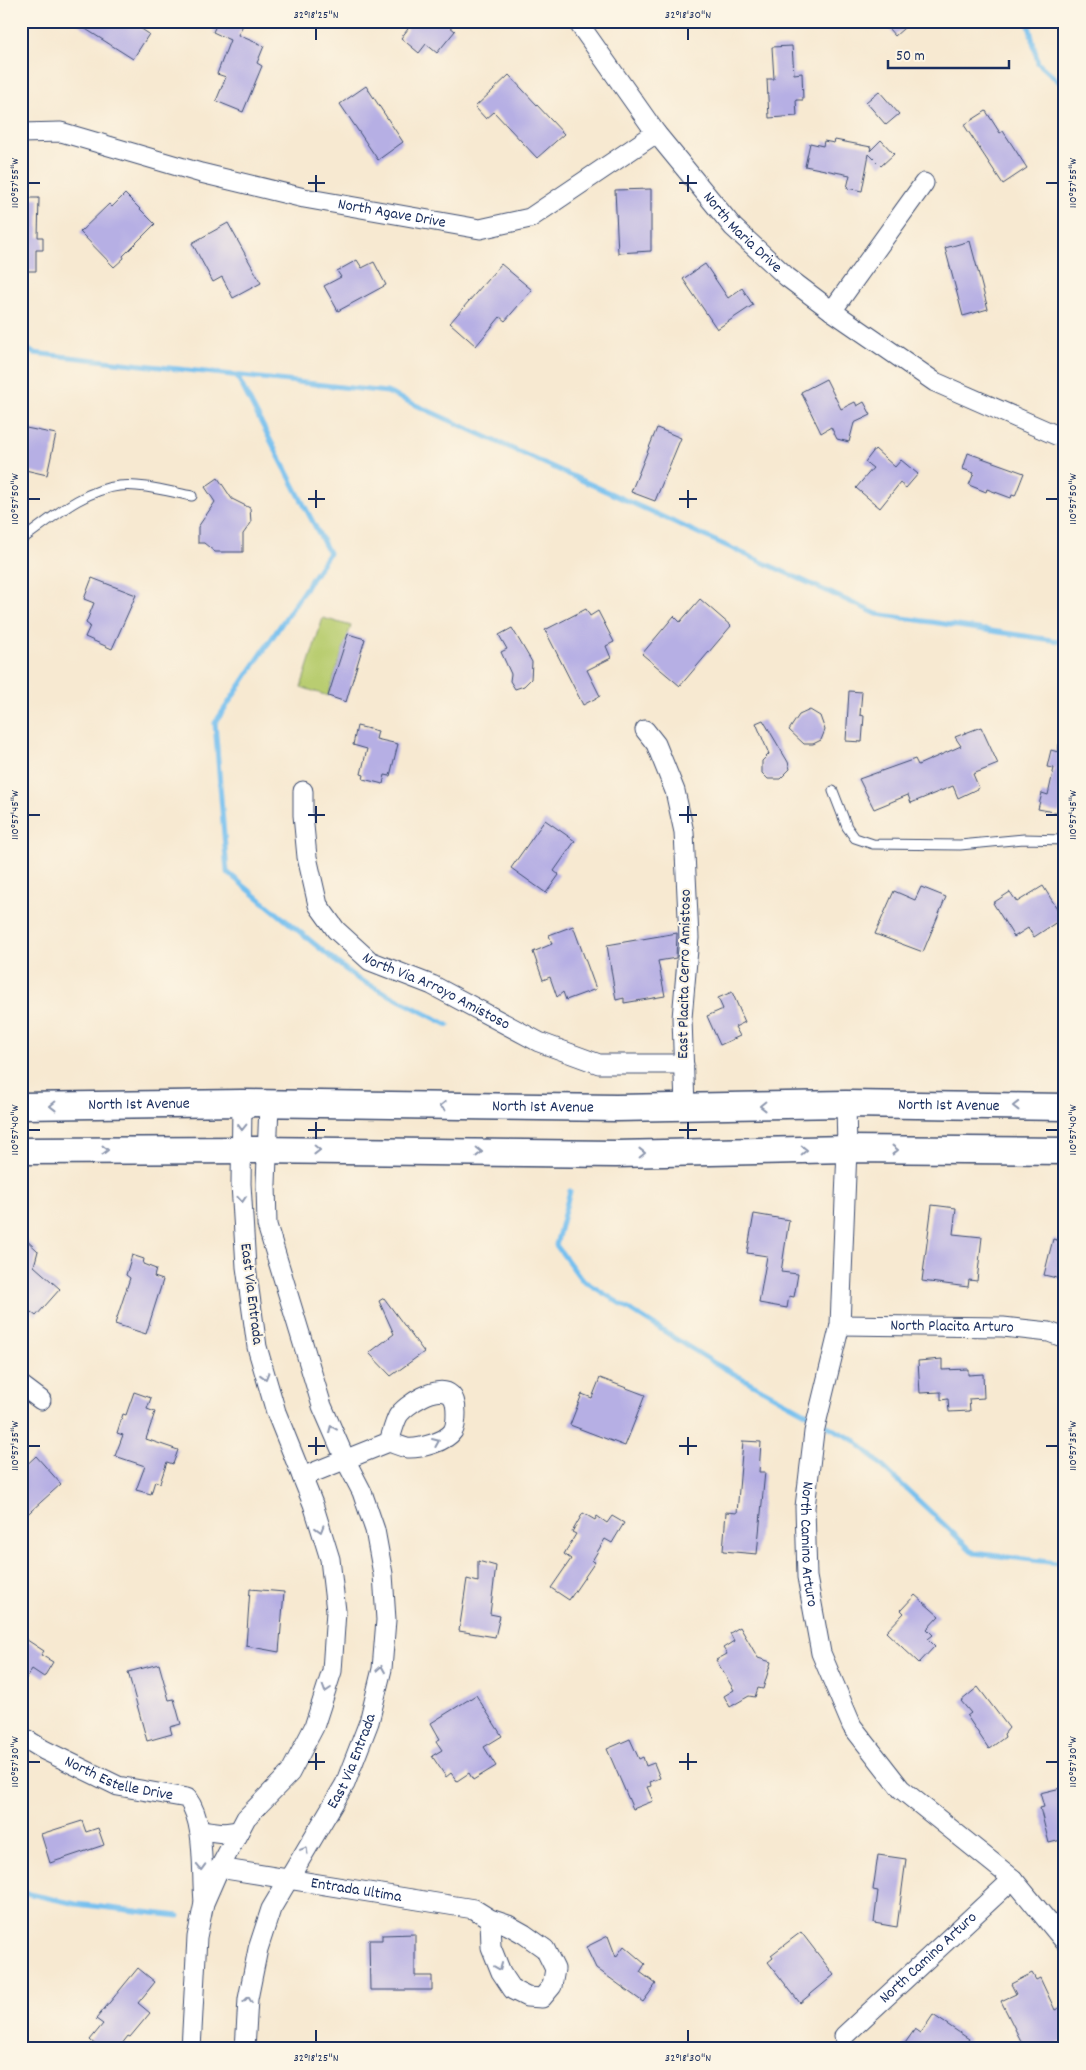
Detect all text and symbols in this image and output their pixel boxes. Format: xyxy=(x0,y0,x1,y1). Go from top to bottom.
text: 32°18'25"N xyxy=(293,7,339,24)
text: 32°18'30"N xyxy=(665,7,711,24)
scale bar xyxy=(888,38,1010,70)
text: 50 m xyxy=(896,46,925,68)
text: 110°57'55"W xyxy=(7,158,24,208)
text: 110°57'55"W xyxy=(1065,158,1082,208)
street label: North Maria Drive xyxy=(697,187,787,278)
street label: North Agave Drive xyxy=(336,193,448,234)
text: 110°57'50"W xyxy=(7,473,24,525)
text: 110°57'50"W xyxy=(1065,473,1082,525)
text: 110°57'45"W xyxy=(7,790,24,840)
text: 110°57'45"W xyxy=(1065,790,1082,840)
street label: East Placita Cerro Amistoso xyxy=(672,889,698,1059)
street label: North Via Arroyo Amistoso xyxy=(356,947,514,1036)
street label: North 1st Avenue xyxy=(88,1092,190,1117)
street label: North 1st Avenue xyxy=(898,1093,1000,1118)
street label: North 1st Avenue xyxy=(492,1095,594,1119)
one-way arrow xyxy=(49,1100,57,1111)
one-way arrow xyxy=(438,1101,446,1111)
one-way arrow xyxy=(758,1101,766,1111)
one-way arrow xyxy=(1012,1101,1020,1111)
text: 110°57'40"W xyxy=(7,1104,24,1155)
text: 110°57'40"W xyxy=(1065,1104,1082,1155)
one-way arrow xyxy=(237,1123,247,1131)
one-way arrow xyxy=(102,1145,109,1155)
one-way arrow xyxy=(313,1145,321,1156)
one-way arrow xyxy=(801,1145,809,1155)
one-way arrow xyxy=(892,1145,900,1155)
one-way arrow xyxy=(476,1147,484,1157)
one-way arrow xyxy=(638,1148,646,1159)
one-way arrow xyxy=(236,1195,247,1203)
street label: East Via Entrada xyxy=(233,1242,269,1346)
street label: North Placita Arturo xyxy=(890,1314,1015,1340)
one-way arrow xyxy=(260,1372,270,1380)
text: 110°57'35"W xyxy=(7,1421,24,1471)
text: 110°57'35"W xyxy=(1065,1421,1082,1471)
one-way arrow xyxy=(328,1425,339,1434)
one-way arrow xyxy=(431,1437,440,1448)
street label: North Camino Arturo xyxy=(793,1480,824,1609)
one-way arrow xyxy=(315,1525,325,1533)
one-way arrow xyxy=(376,1665,386,1674)
one-way arrow xyxy=(322,1684,332,1693)
street label: East Via Entrada xyxy=(321,1711,382,1813)
text: 110°57'30"W xyxy=(7,1736,24,1788)
text: 110°57'30"W xyxy=(1065,1736,1082,1788)
street label: North Estelle Drive xyxy=(61,1750,175,1807)
one-way arrow xyxy=(298,1846,308,1855)
one-way arrow xyxy=(196,1863,206,1871)
street label: Entrada Ultima xyxy=(309,1871,404,1909)
street label: North Camino Arturo xyxy=(874,1906,982,2009)
one-way arrow xyxy=(493,1962,504,1971)
one-way arrow xyxy=(242,1996,253,2004)
text: 32°18'25"N xyxy=(293,2050,339,2067)
text: 32°18'30"N xyxy=(665,2050,711,2067)

